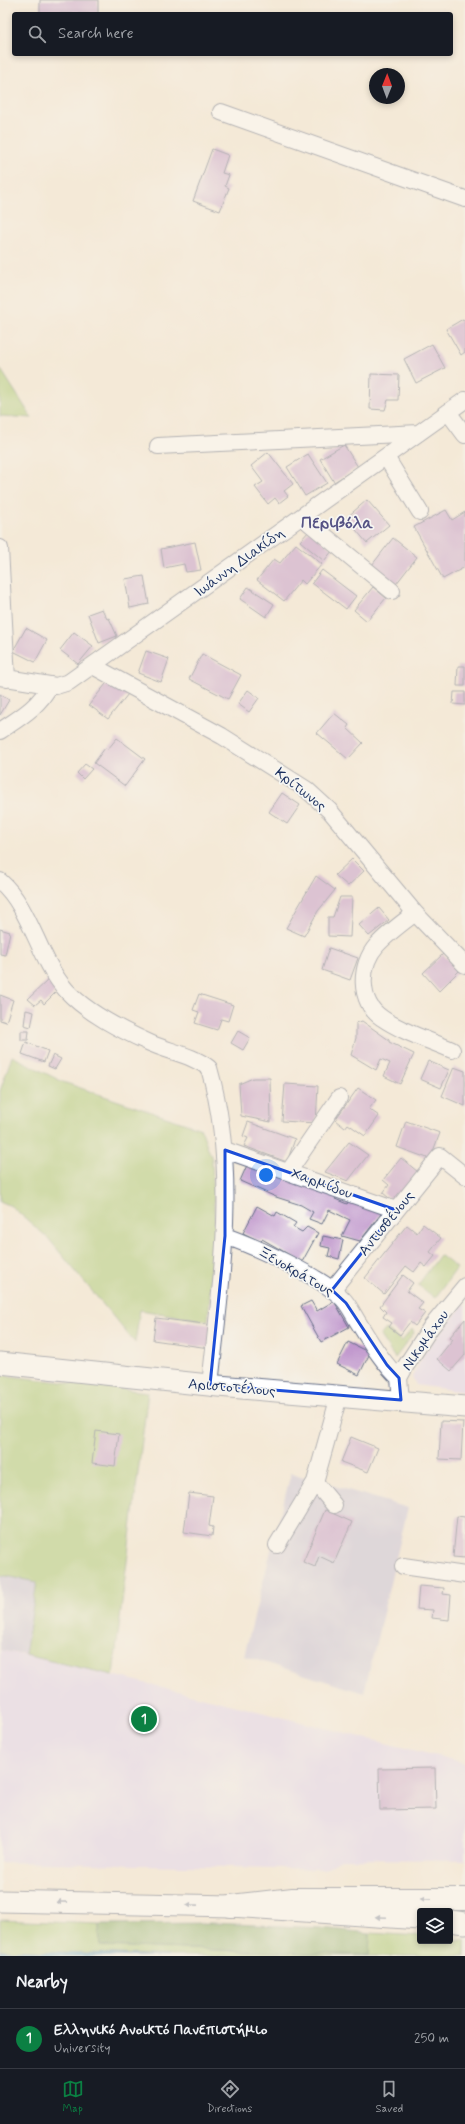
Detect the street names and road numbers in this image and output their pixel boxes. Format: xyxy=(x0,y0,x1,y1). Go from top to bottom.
street label: Ιωάννη Διακίδη xyxy=(190,523,289,602)
street label: Κρίτωνος xyxy=(270,763,331,817)
street label: Χαρμίδου xyxy=(288,1164,355,1204)
street label: Αντισθένους xyxy=(354,1186,420,1260)
street label: Ξενοκράτους xyxy=(254,1242,337,1302)
street label: Νικομάχου xyxy=(398,1306,454,1375)
street label: Αριστοτέλους xyxy=(187,1374,277,1402)

